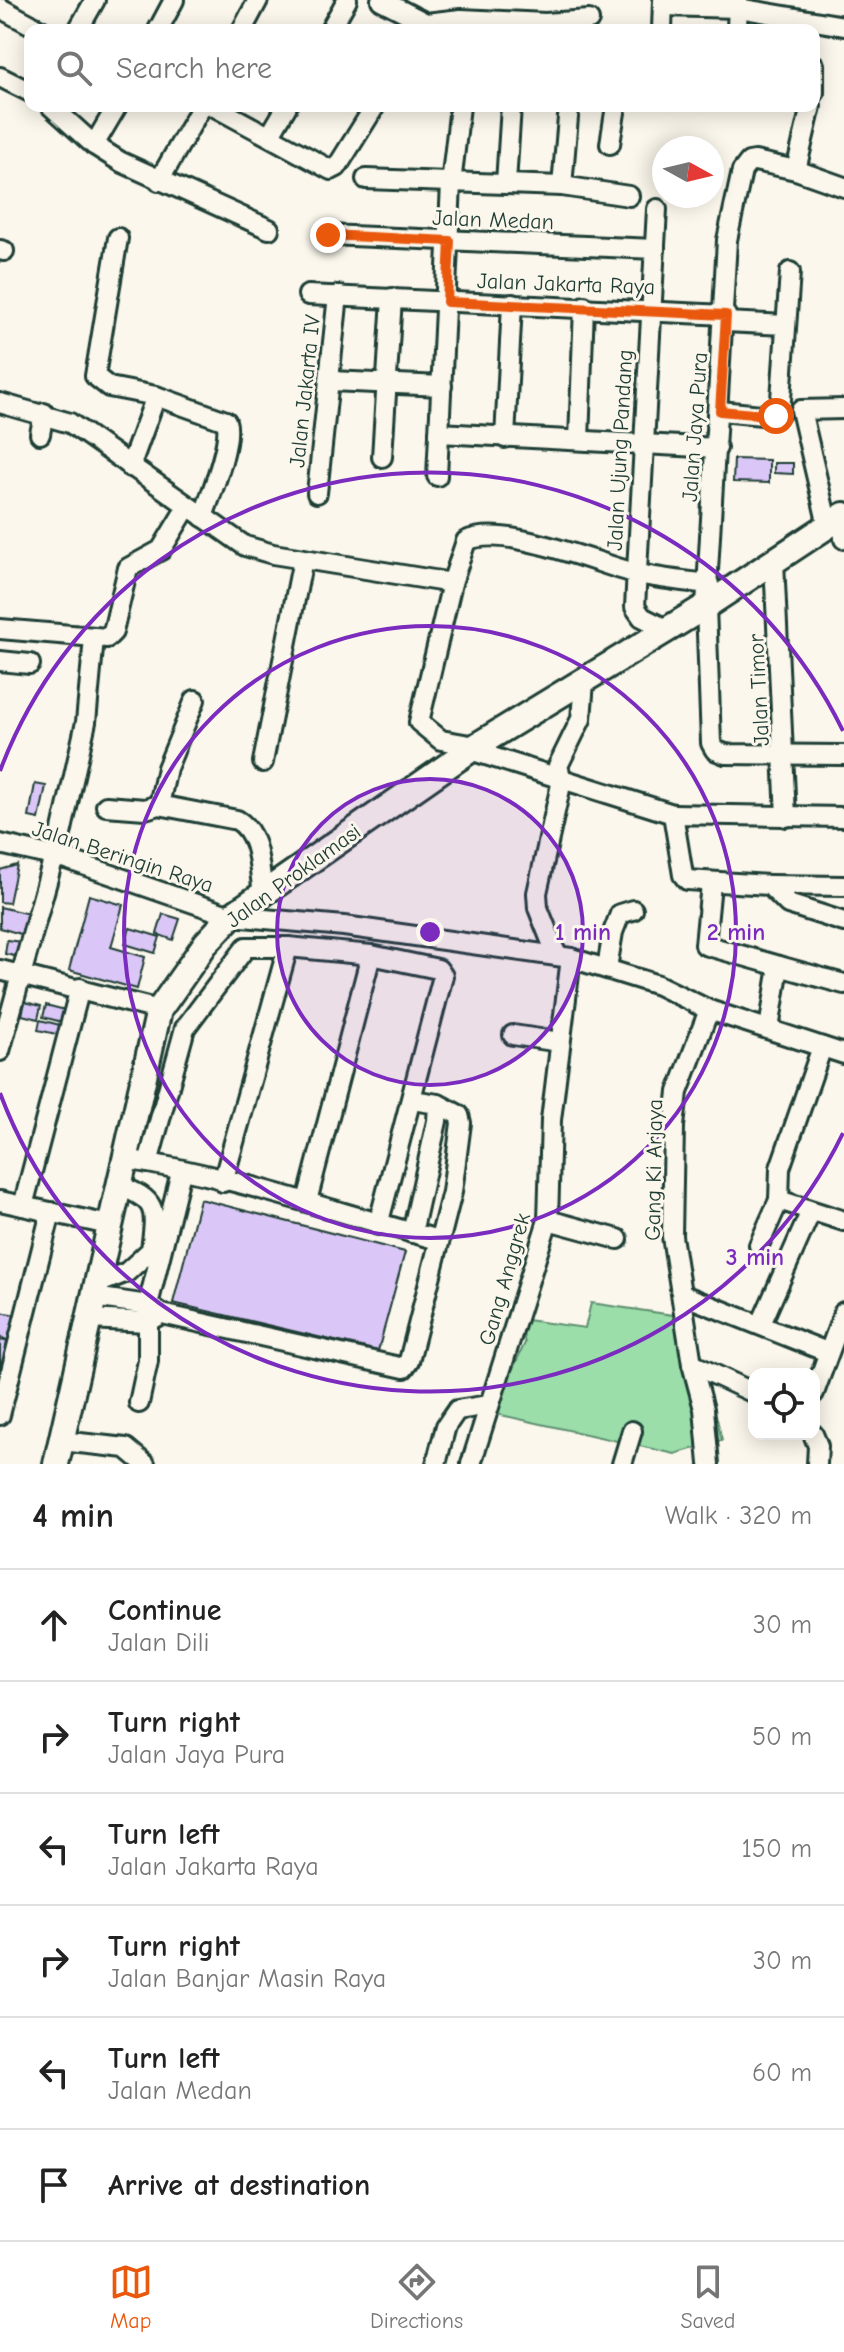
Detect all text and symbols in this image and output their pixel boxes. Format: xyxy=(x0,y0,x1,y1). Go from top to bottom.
search box xyxy=(24,24,820,112)
icon: search xyxy=(52,46,96,90)
text: Search here xyxy=(116,51,272,86)
north arrow xyxy=(652,136,724,208)
street label: Jalan Medan xyxy=(432,205,554,235)
route end xyxy=(310,217,346,253)
street label: Jalan Jakarta Raya xyxy=(476,268,655,300)
street label: Jalan Jakarta IV xyxy=(284,313,326,469)
street label: Jalan Ujung Pandang xyxy=(602,349,638,551)
street label: Jalan Jaya Pura xyxy=(677,351,713,503)
route start xyxy=(758,398,794,434)
street label: Jalan Timor xyxy=(743,633,775,747)
street label: Jalan Beringin Raya xyxy=(29,815,217,898)
street label: Jalan Proklamasi xyxy=(221,818,366,933)
centre of rings xyxy=(416,918,444,946)
text: 1 min xyxy=(555,918,611,946)
text: 2 min xyxy=(707,918,765,946)
street label: Gang Ki Arjaya xyxy=(640,1099,668,1241)
street label: Gang Anggrek xyxy=(474,1210,536,1348)
text: 3 min xyxy=(726,1243,784,1271)
map controls xyxy=(748,1368,820,1440)
button: locate xyxy=(748,1368,820,1440)
text: 4 min xyxy=(32,1496,114,1536)
text: Walk · 320 m xyxy=(665,1501,812,1531)
text: Continue xyxy=(108,1593,222,1628)
icon: ahead xyxy=(32,1603,76,1647)
text: 30 m xyxy=(753,1610,812,1640)
text: Jalan Dili xyxy=(108,1628,209,1658)
text: Turn right xyxy=(108,1705,240,1740)
icon: right xyxy=(32,1715,76,1759)
text: 50 m xyxy=(752,1722,812,1752)
text: Jalan Jaya Pura xyxy=(108,1740,285,1770)
text: Turn left xyxy=(108,1817,220,1852)
icon: left xyxy=(32,1827,76,1871)
text: 150 m xyxy=(742,1834,812,1864)
text: Jalan Jakarta Raya xyxy=(108,1852,319,1882)
text: Turn right xyxy=(108,1929,240,1964)
icon: right xyxy=(32,1939,76,1983)
text: 30 m xyxy=(753,1946,812,1976)
text: Jalan Banjar Masin Raya xyxy=(108,1964,386,1994)
text: Turn left xyxy=(108,2041,220,2076)
icon: left xyxy=(32,2051,76,2095)
text: 60 m xyxy=(752,2058,812,2088)
text: Jalan Medan xyxy=(108,2076,252,2106)
icon: arrive xyxy=(32,2163,76,2207)
text: Arrive at destination xyxy=(108,2168,370,2203)
tab: Map xyxy=(109,2260,153,2334)
tab: Directions xyxy=(370,2260,463,2334)
tab: Saved xyxy=(680,2260,735,2334)

